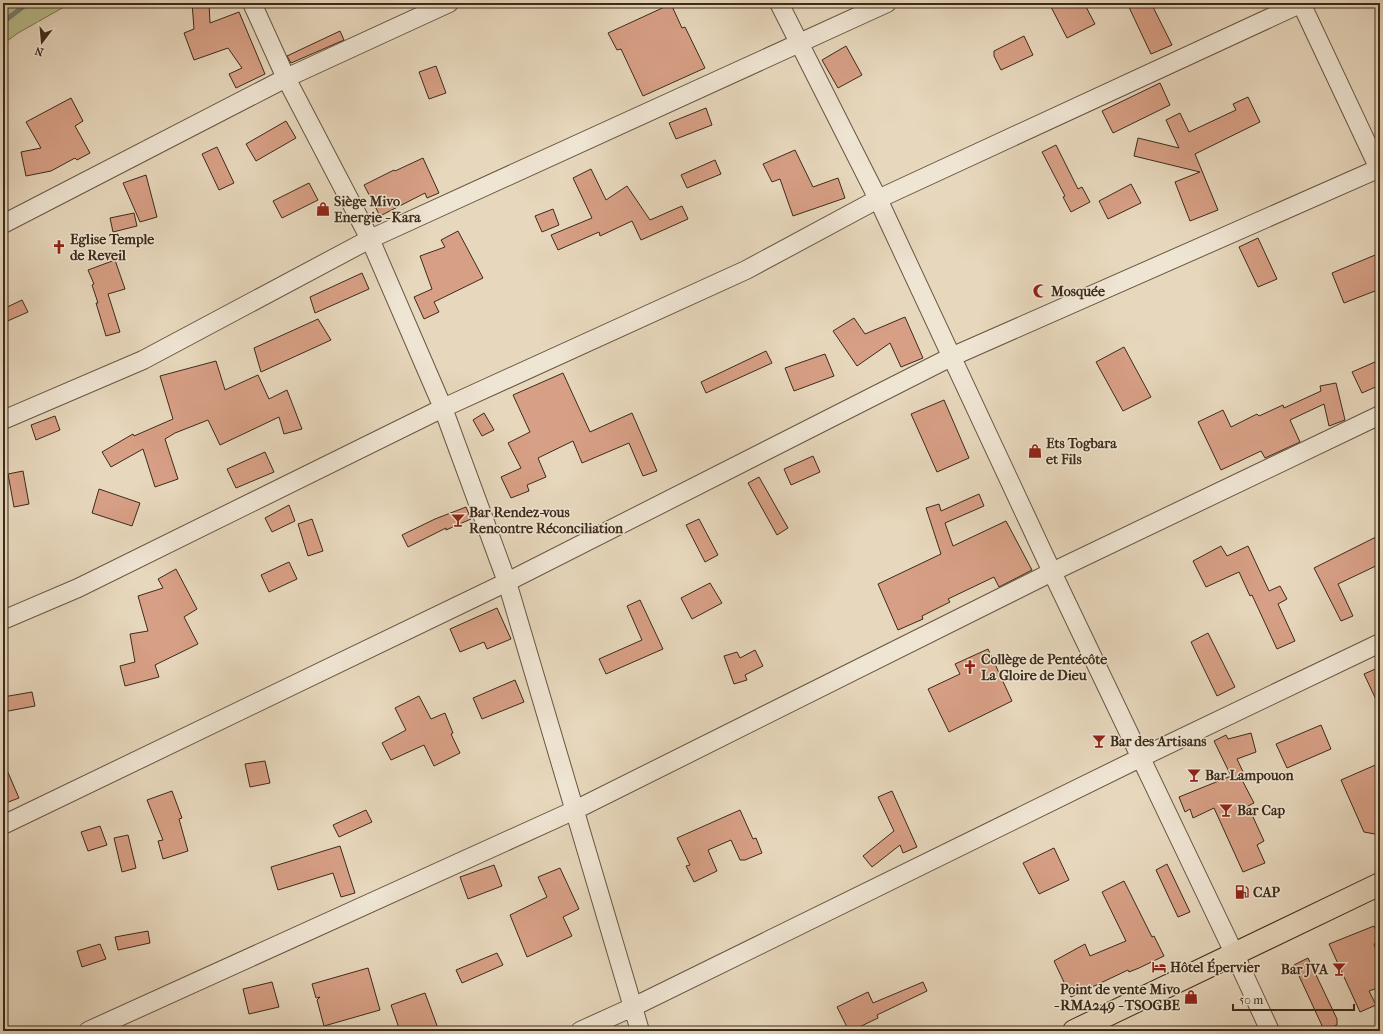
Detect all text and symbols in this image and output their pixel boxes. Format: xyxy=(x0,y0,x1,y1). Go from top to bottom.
north arrow xyxy=(22,22,62,62)
text: N xyxy=(33,44,45,59)
place label: Siège Mivo Energie - Kara xyxy=(334,193,421,226)
shop icon: Siège Mivo Energie - Kara xyxy=(315,201,331,217)
place label: Eglise Temple de Reveil xyxy=(70,231,154,264)
church icon: Eglise Temple de Reveil xyxy=(51,239,67,255)
mosque icon: Mosquée xyxy=(1032,283,1048,299)
place label: Mosquée xyxy=(1050,283,1105,300)
place label: Ets Togbara et Fils xyxy=(1046,435,1117,468)
shop icon: Ets Togbara et Fils xyxy=(1027,443,1043,459)
place label: Bar Rendez-vous Rencontre Réconciliation xyxy=(469,504,624,537)
bar icon: Bar Rendez-vous Rencontre Réconciliation xyxy=(450,512,466,528)
place label: Collège de Pentécôte La Gloire de Dieu xyxy=(981,651,1107,684)
church icon: Collège de Pentécôte La Gloire de Dieu xyxy=(962,659,978,675)
bar icon: Bar des Artisans xyxy=(1091,733,1107,749)
place label: Bar des Artisans xyxy=(1110,733,1207,750)
bar icon: Bar Lampouon xyxy=(1186,767,1202,783)
place label: Bar Lampouon xyxy=(1205,767,1295,784)
bar icon: Bar Cap xyxy=(1218,802,1234,818)
place label: Bar Cap xyxy=(1237,802,1285,819)
fuel station icon: CAP xyxy=(1234,884,1250,900)
place label: CAP xyxy=(1253,884,1281,901)
place label: Hôtel Épervier xyxy=(1170,958,1261,976)
hotel icon: Hôtel Épervier xyxy=(1151,959,1167,975)
place label: Bar JVA xyxy=(1281,961,1329,978)
bar icon: Bar JVA xyxy=(1331,961,1347,977)
place label: Point de vente Mivo - RMA249 - TSOGBE xyxy=(1054,981,1180,1014)
scale bar xyxy=(1233,986,1354,1012)
shop icon: Point de vente Mivo - RMA249 - TSOGBE xyxy=(1183,989,1199,1005)
text: 50 m xyxy=(1239,993,1263,1007)

